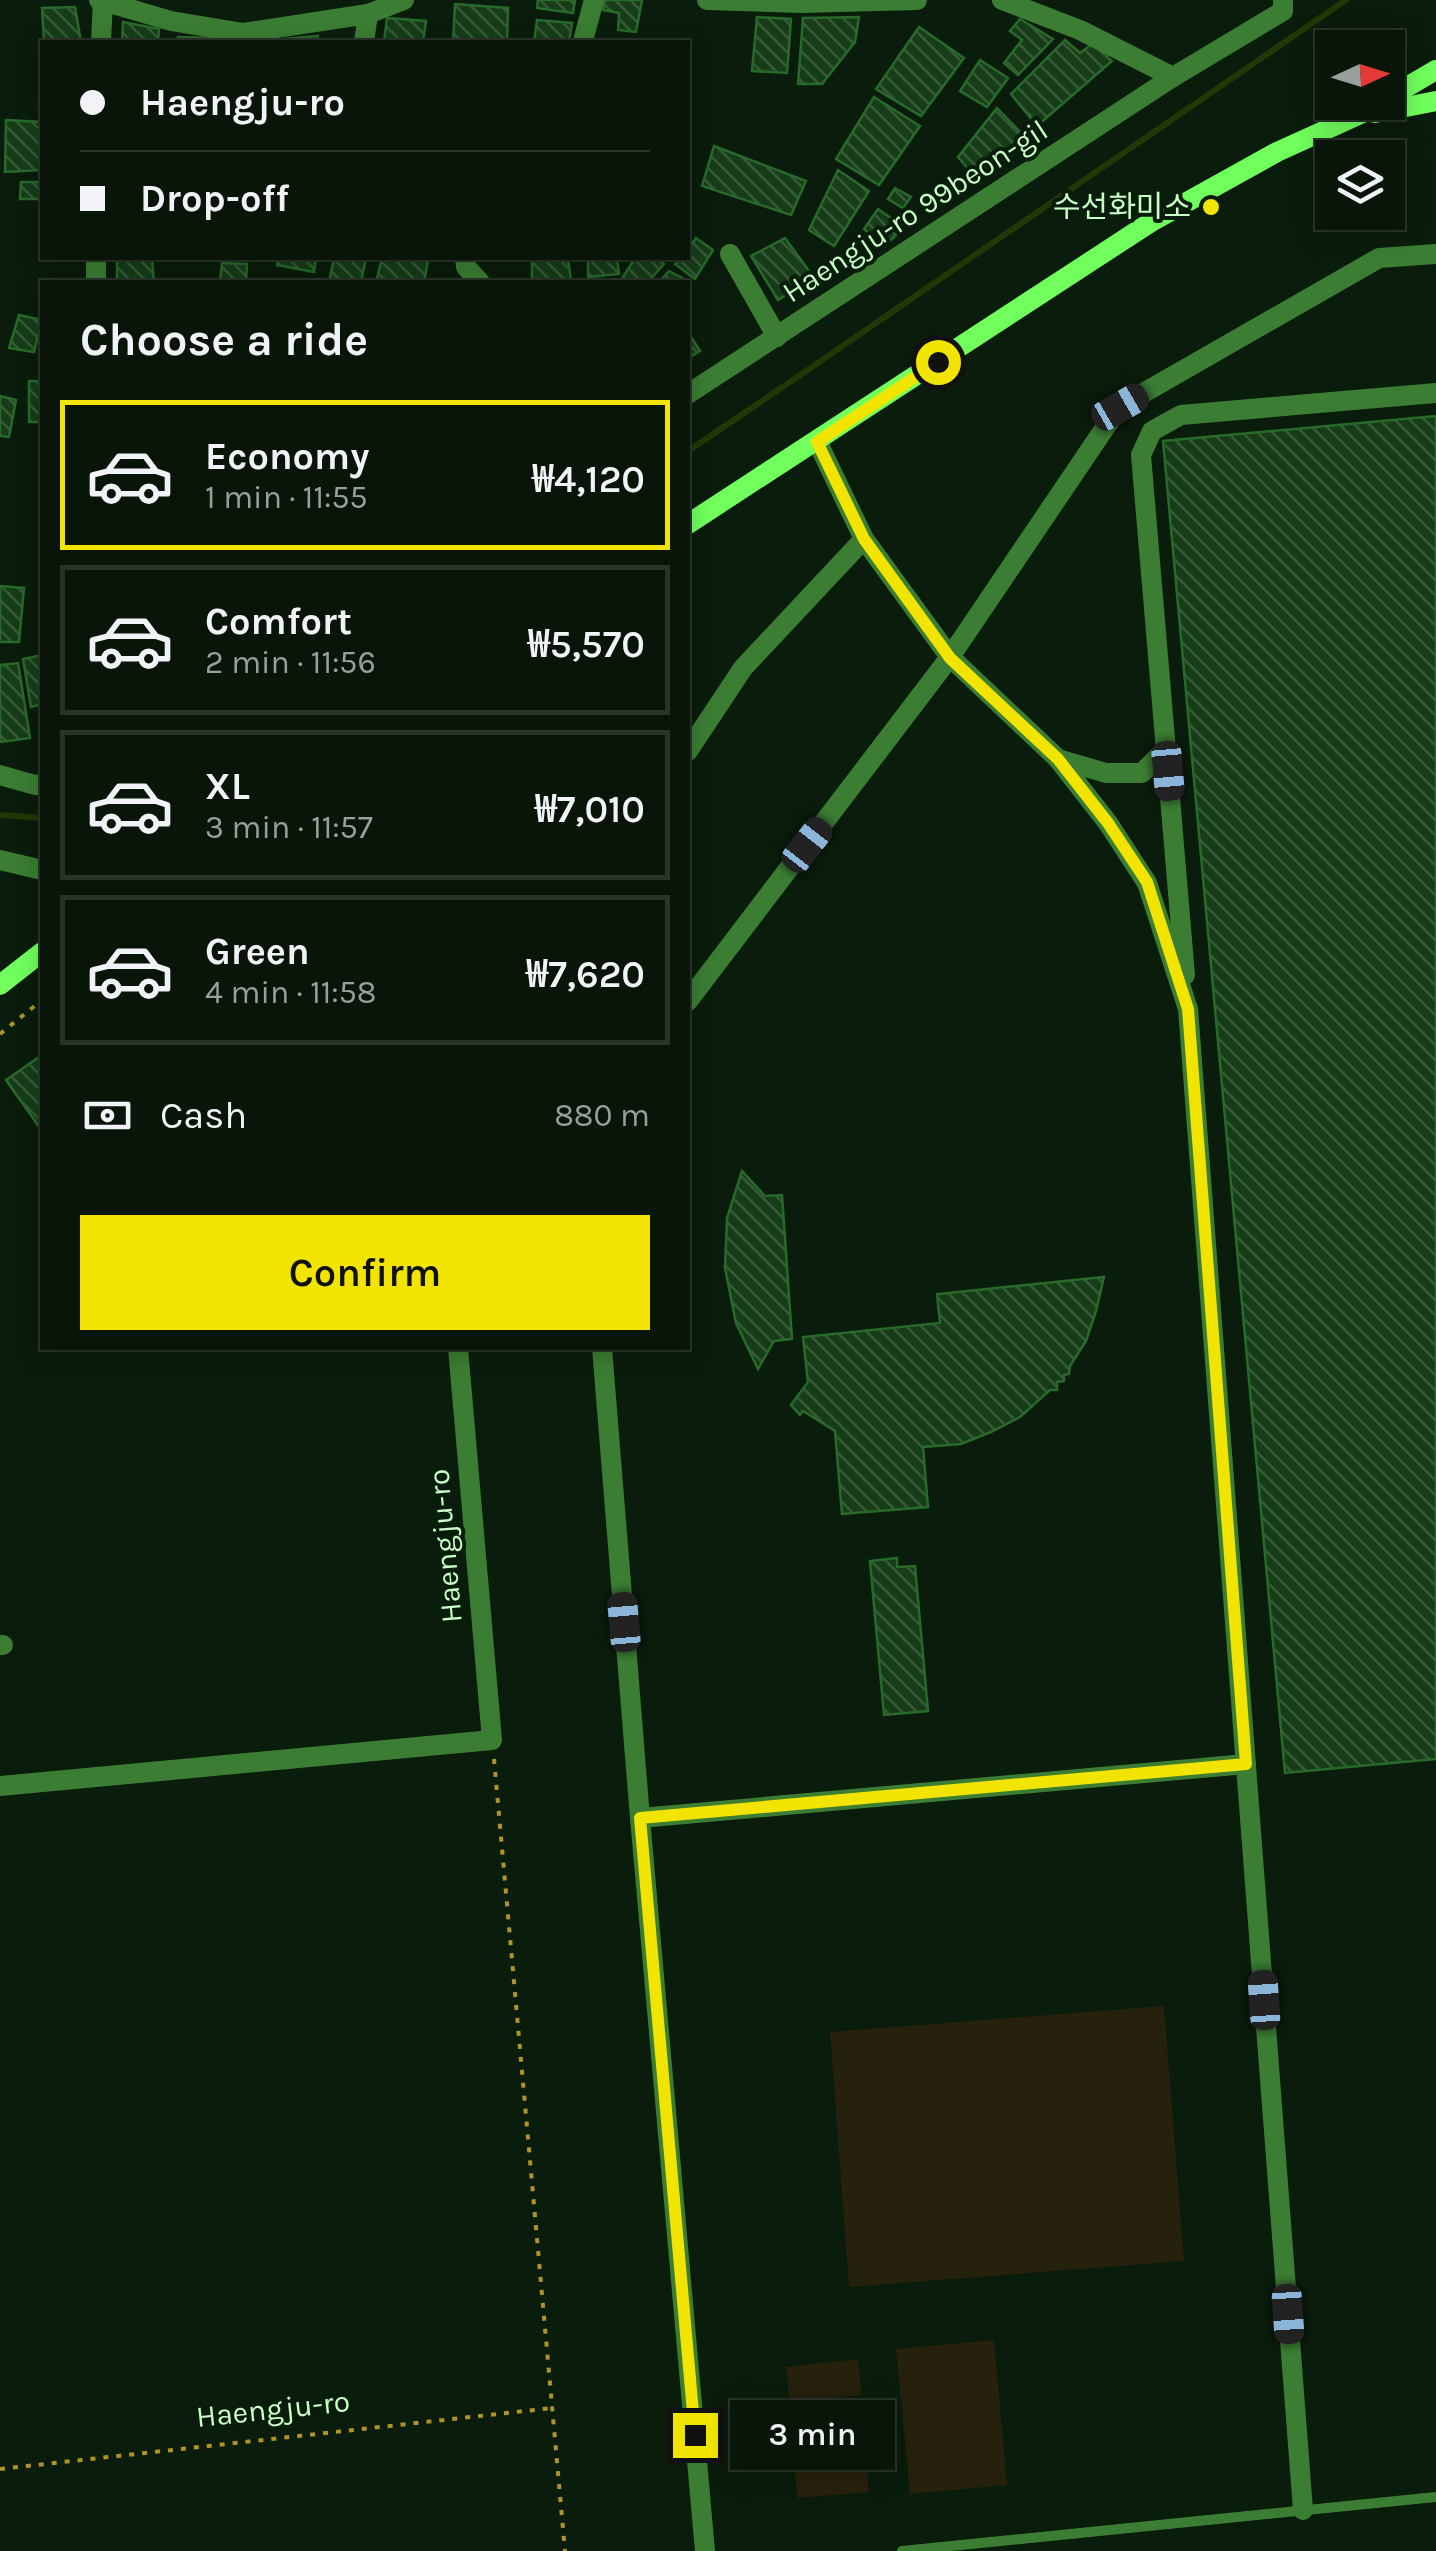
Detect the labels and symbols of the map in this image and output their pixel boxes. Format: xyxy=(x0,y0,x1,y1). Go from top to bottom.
north arrow xyxy=(1315,30,1405,120)
street label: Haengju-ro 99beon-gil xyxy=(776,112,1054,310)
place label: 수선화미소 xyxy=(1053,189,1191,225)
marker: 수선화미소 xyxy=(1200,196,1222,218)
route start xyxy=(916,340,961,385)
car xyxy=(1087,379,1153,435)
car xyxy=(1150,740,1186,802)
car xyxy=(777,812,837,878)
street label: Haengju-ro xyxy=(420,1467,470,1625)
car xyxy=(606,1591,642,1653)
car xyxy=(1247,1969,1281,2031)
car xyxy=(1271,2283,1305,2345)
street label: Haengju-ro xyxy=(194,2383,352,2435)
callout: 3 min xyxy=(730,2400,895,2470)
route end xyxy=(673,2413,718,2458)

